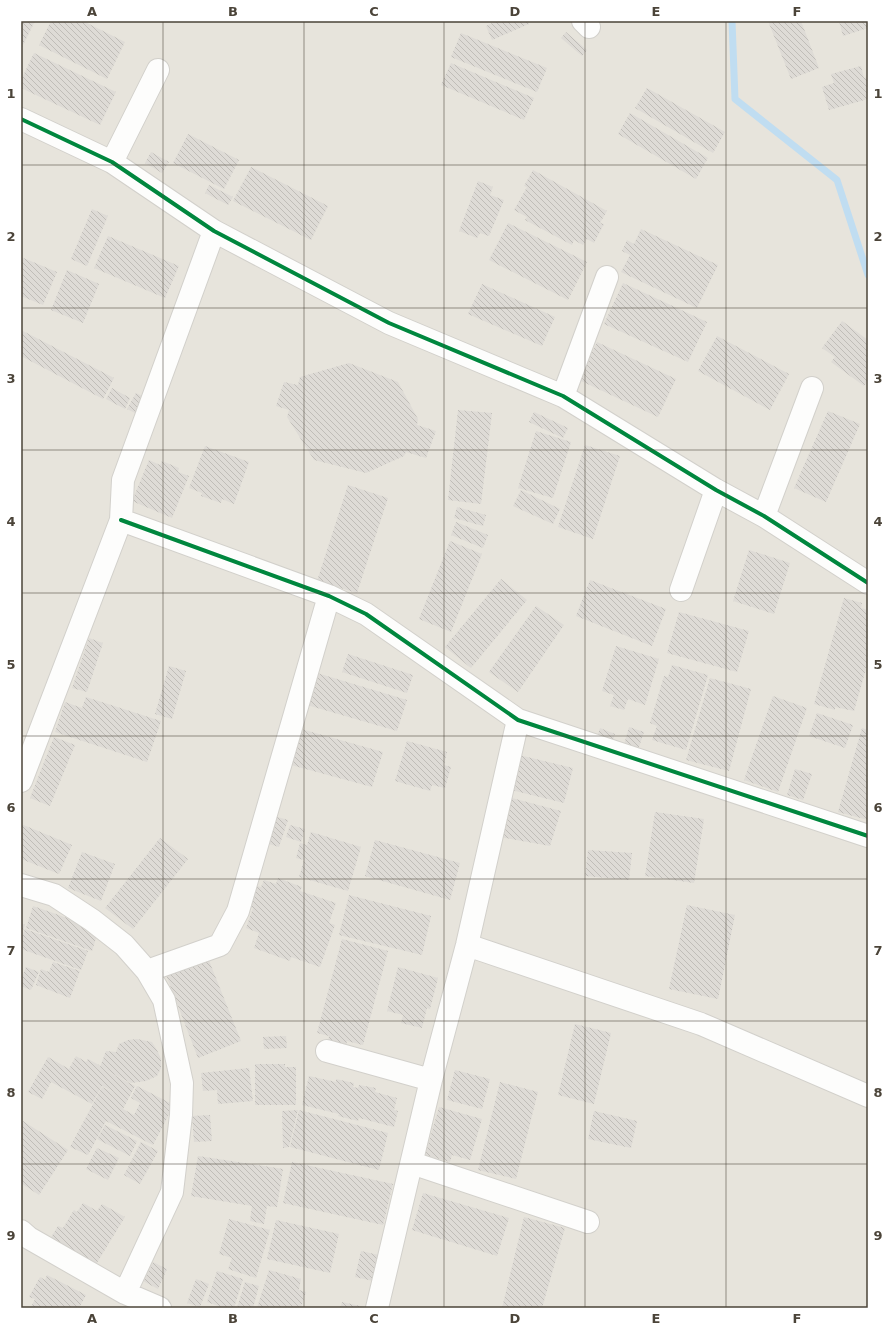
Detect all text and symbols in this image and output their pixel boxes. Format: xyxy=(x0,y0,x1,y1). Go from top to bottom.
text: A xyxy=(87,4,97,19)
text: B xyxy=(228,4,238,19)
text: C xyxy=(369,4,379,19)
text: D xyxy=(510,4,521,19)
text: E xyxy=(652,4,660,19)
text: F xyxy=(793,4,801,19)
text: 1 xyxy=(6,86,16,101)
text: 1 xyxy=(873,86,883,101)
text: 2 xyxy=(6,229,16,244)
text: 2 xyxy=(873,229,883,244)
text: 3 xyxy=(6,371,16,386)
text: 3 xyxy=(873,371,883,386)
text: 4 xyxy=(6,514,16,529)
text: 4 xyxy=(873,514,883,529)
text: 5 xyxy=(6,657,16,672)
text: 5 xyxy=(873,657,883,672)
text: 6 xyxy=(6,800,16,815)
text: 6 xyxy=(873,800,883,815)
text: 7 xyxy=(6,943,16,958)
text: 7 xyxy=(873,943,883,958)
text: 8 xyxy=(6,1085,16,1100)
text: 8 xyxy=(873,1085,883,1100)
text: 9 xyxy=(6,1228,16,1243)
text: 9 xyxy=(873,1228,883,1243)
text: A xyxy=(87,1311,97,1326)
text: B xyxy=(228,1311,238,1326)
text: C xyxy=(369,1311,379,1326)
text: D xyxy=(510,1311,521,1326)
text: E xyxy=(652,1311,660,1326)
text: F xyxy=(793,1311,801,1326)

